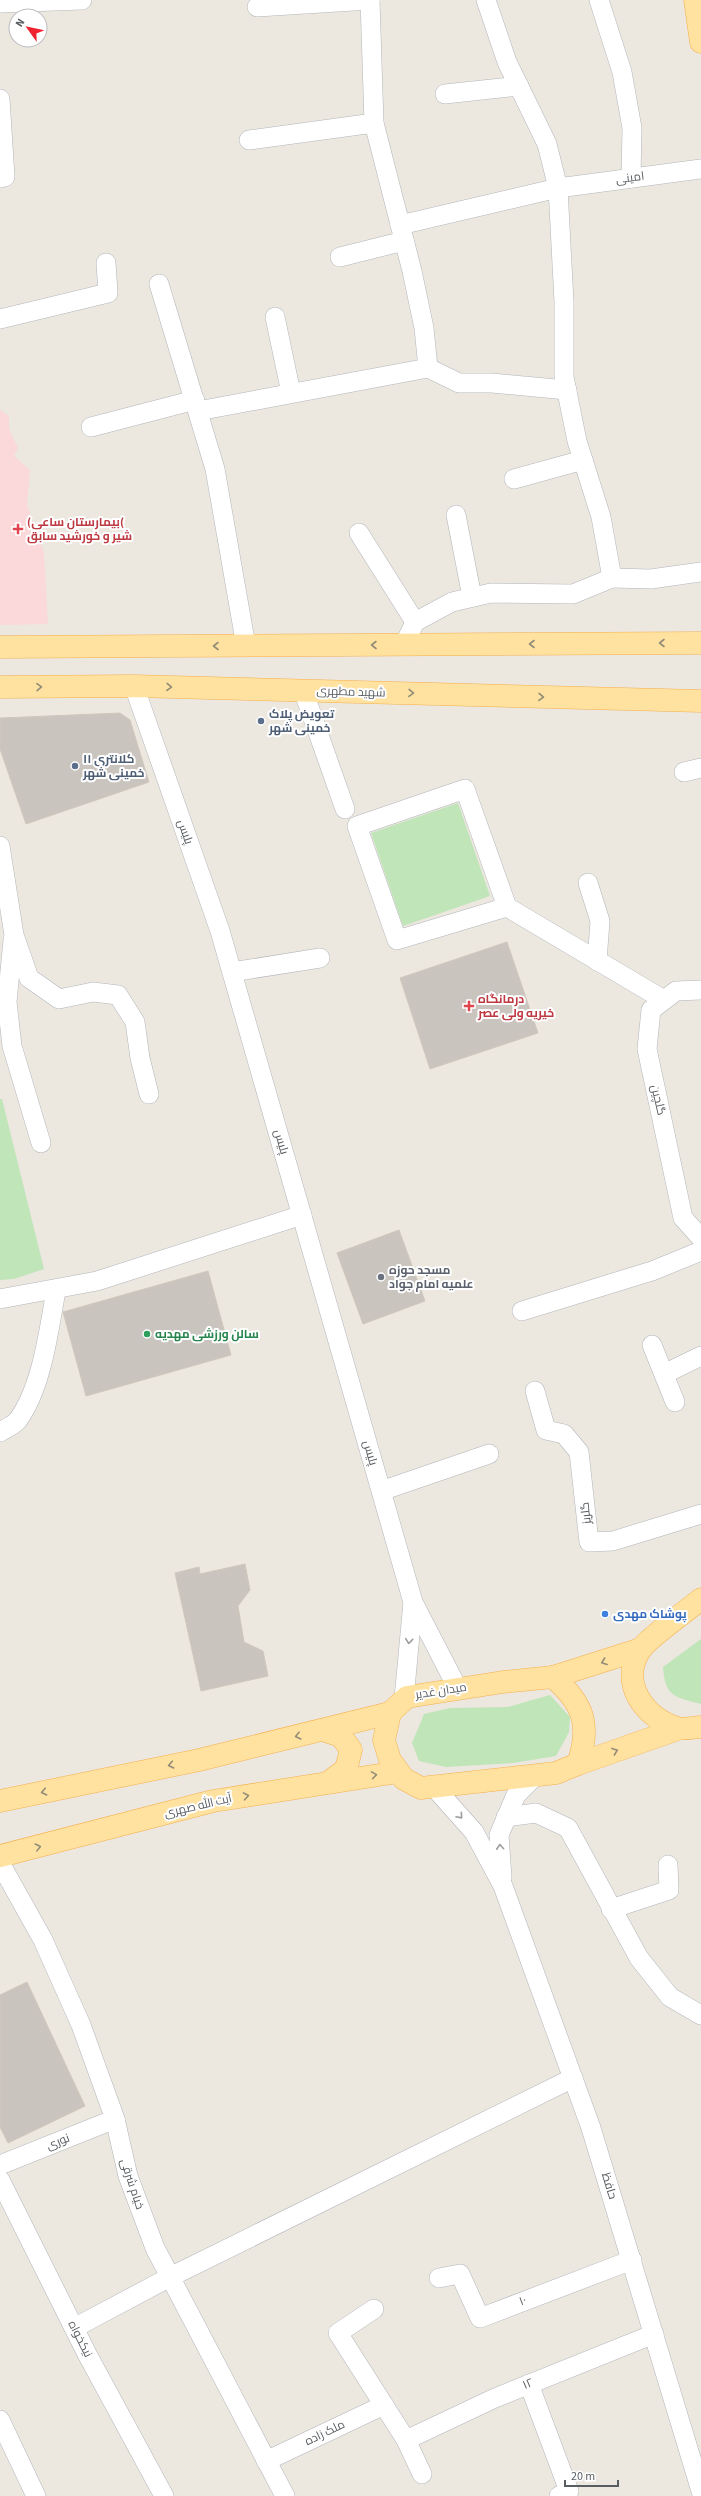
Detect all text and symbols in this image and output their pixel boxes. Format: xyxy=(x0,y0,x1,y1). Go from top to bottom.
north arrow xyxy=(8,8,48,48)
text: N xyxy=(12,16,28,30)
street label: امینی xyxy=(615,168,645,188)
place label: (بیمارستان ساعی( شیر و خورشید سابق xyxy=(27,514,132,545)
marker: (بیمارستان ساعی( شیر و خورشید سابق xyxy=(12,523,24,535)
one-way arrow xyxy=(659,639,665,647)
one-way arrow xyxy=(529,640,535,648)
one-way arrow xyxy=(371,641,377,649)
one-way arrow xyxy=(213,642,219,650)
street label: شهید مطهری xyxy=(316,682,386,702)
one-way arrow xyxy=(36,683,42,691)
one-way arrow xyxy=(166,683,172,691)
one-way arrow xyxy=(408,689,414,697)
one-way arrow xyxy=(538,692,544,701)
place label: تعویض پلاک خمینی شهر xyxy=(268,706,335,737)
marker: تعویض پلاک خمینی شهر xyxy=(256,716,266,726)
place label: کلانتری ۱۱ خمینی شهر xyxy=(82,751,145,782)
marker: کلانتری ۱۱ خمینی شهر xyxy=(70,761,80,771)
street label: پلیس xyxy=(173,817,197,848)
place label: درمانگاه خیریه ولی عصر xyxy=(477,991,554,1022)
marker: درمانگاه خیریه ولی عصر xyxy=(463,1000,475,1012)
street label: گلچین xyxy=(646,1083,670,1117)
street label: پلیس xyxy=(269,1127,293,1157)
place label: مسجد حوزه علمیه امام جواد xyxy=(389,1262,474,1293)
marker: مسجد حوزه علمیه امام جواد xyxy=(376,1272,386,1282)
place label: سالن ورزشی مهدیه xyxy=(155,1326,259,1343)
marker: سالن ورزشی مهدیه xyxy=(142,1329,152,1339)
street label: پلیس xyxy=(358,1438,382,1468)
street label: گلریز xyxy=(576,1501,596,1526)
place label: پوشاک مهدی xyxy=(613,1606,687,1623)
marker: پوشاک مهدی xyxy=(600,1609,610,1619)
one-way arrow xyxy=(405,1638,414,1644)
one-way arrow xyxy=(601,1657,608,1665)
street label: میدان غدیر xyxy=(413,1679,468,1704)
one-way arrow xyxy=(295,1731,302,1740)
one-way arrow xyxy=(611,1748,618,1756)
one-way arrow xyxy=(168,1761,175,1769)
one-way arrow xyxy=(371,1771,377,1780)
one-way arrow xyxy=(41,1787,47,1795)
street label: آیت الله صهری xyxy=(162,1790,234,1822)
one-way arrow xyxy=(242,1792,249,1801)
one-way arrow xyxy=(456,1811,463,1819)
one-way arrow xyxy=(35,1843,41,1851)
one-way arrow xyxy=(495,1844,504,1850)
street label: نوری xyxy=(44,2130,72,2154)
street label: خیام شرقی xyxy=(116,2156,148,2212)
street label: حافظ xyxy=(597,2171,621,2201)
street label: ۱۰ xyxy=(517,2292,529,2310)
street label: نیکخواه xyxy=(64,2318,96,2360)
street label: ۱۲ xyxy=(520,2374,536,2394)
street label: ملک زاده xyxy=(302,2416,348,2450)
scale bar xyxy=(565,2462,618,2488)
text: 20 m xyxy=(571,2468,595,2485)

